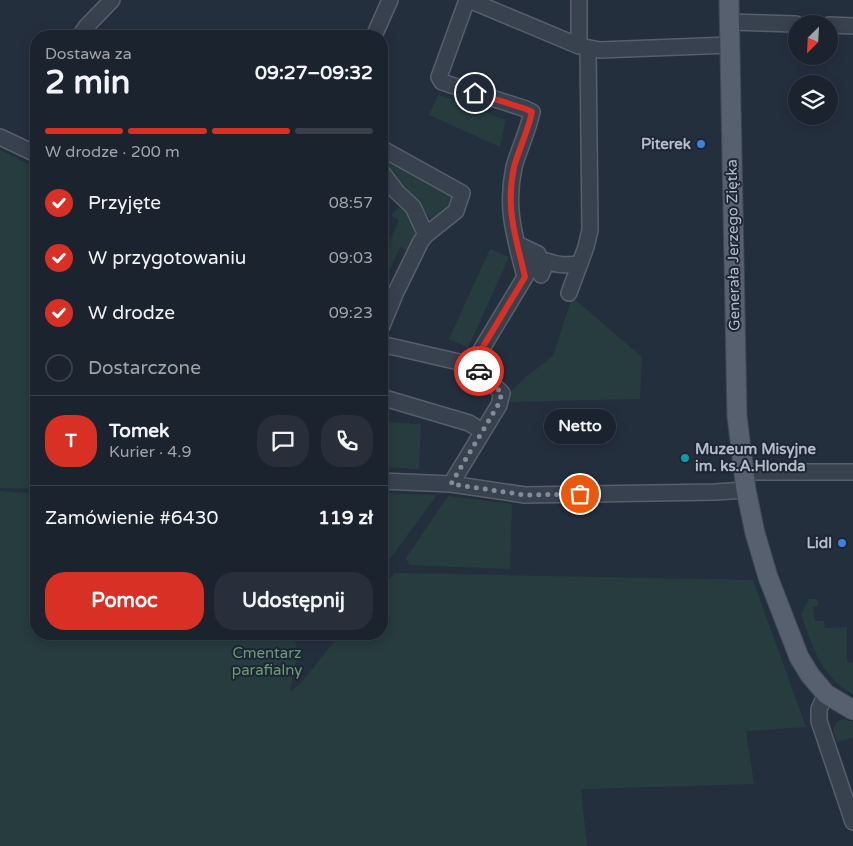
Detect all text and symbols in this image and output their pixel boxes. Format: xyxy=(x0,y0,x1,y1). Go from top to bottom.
north arrow xyxy=(788,15,838,65)
map controls xyxy=(788,15,838,125)
text: Dostawa za xyxy=(45,44,132,64)
text: 09:27–09:32 xyxy=(255,62,373,84)
text: 2 min xyxy=(45,64,130,102)
pin xyxy=(454,72,496,114)
button: layers xyxy=(788,75,838,125)
icon: home xyxy=(461,79,489,107)
place label: Piterek xyxy=(641,135,691,153)
marker: Piterek xyxy=(695,138,707,150)
text: W drodze · 200 m xyxy=(45,142,180,162)
street label: Generała Jerzego Ziętka xyxy=(723,159,743,331)
icon: check xyxy=(45,189,73,217)
text: Przyjęte xyxy=(88,192,161,214)
text: 08:57 xyxy=(329,193,373,213)
icon: check xyxy=(45,244,73,272)
text: W przygotowaniu xyxy=(88,247,246,269)
text: 09:03 xyxy=(329,248,373,268)
icon: check xyxy=(45,299,73,327)
text: W drodze xyxy=(88,302,175,324)
text: 09:23 xyxy=(329,303,373,323)
courier xyxy=(454,346,504,396)
text: Dostarczone xyxy=(88,357,201,379)
icon: car xyxy=(465,357,493,385)
callout: Netto xyxy=(544,409,616,444)
button: chat xyxy=(257,415,309,467)
button: phone xyxy=(321,415,373,467)
text: Netto xyxy=(558,416,602,436)
text: Tomek xyxy=(109,420,169,442)
text: T xyxy=(65,430,77,452)
place label: Muzeum Misyjne im. ks.A.Hlonda xyxy=(695,440,816,475)
text: Kurier · 4.9 xyxy=(109,442,192,462)
marker: Muzeum Misyjne im. ks.A.Hlonda xyxy=(679,452,691,464)
pin xyxy=(559,473,601,515)
icon: bag xyxy=(566,480,594,508)
text: Zamówienie #6430 xyxy=(45,507,219,529)
text: 119 zł xyxy=(318,507,373,529)
place label: Lidl xyxy=(806,534,832,552)
marker: Lidl xyxy=(836,537,848,549)
button: Pomoc xyxy=(45,572,204,630)
button: Udostępnij xyxy=(214,572,373,630)
park label: Cmentarz parafialny xyxy=(232,644,302,679)

